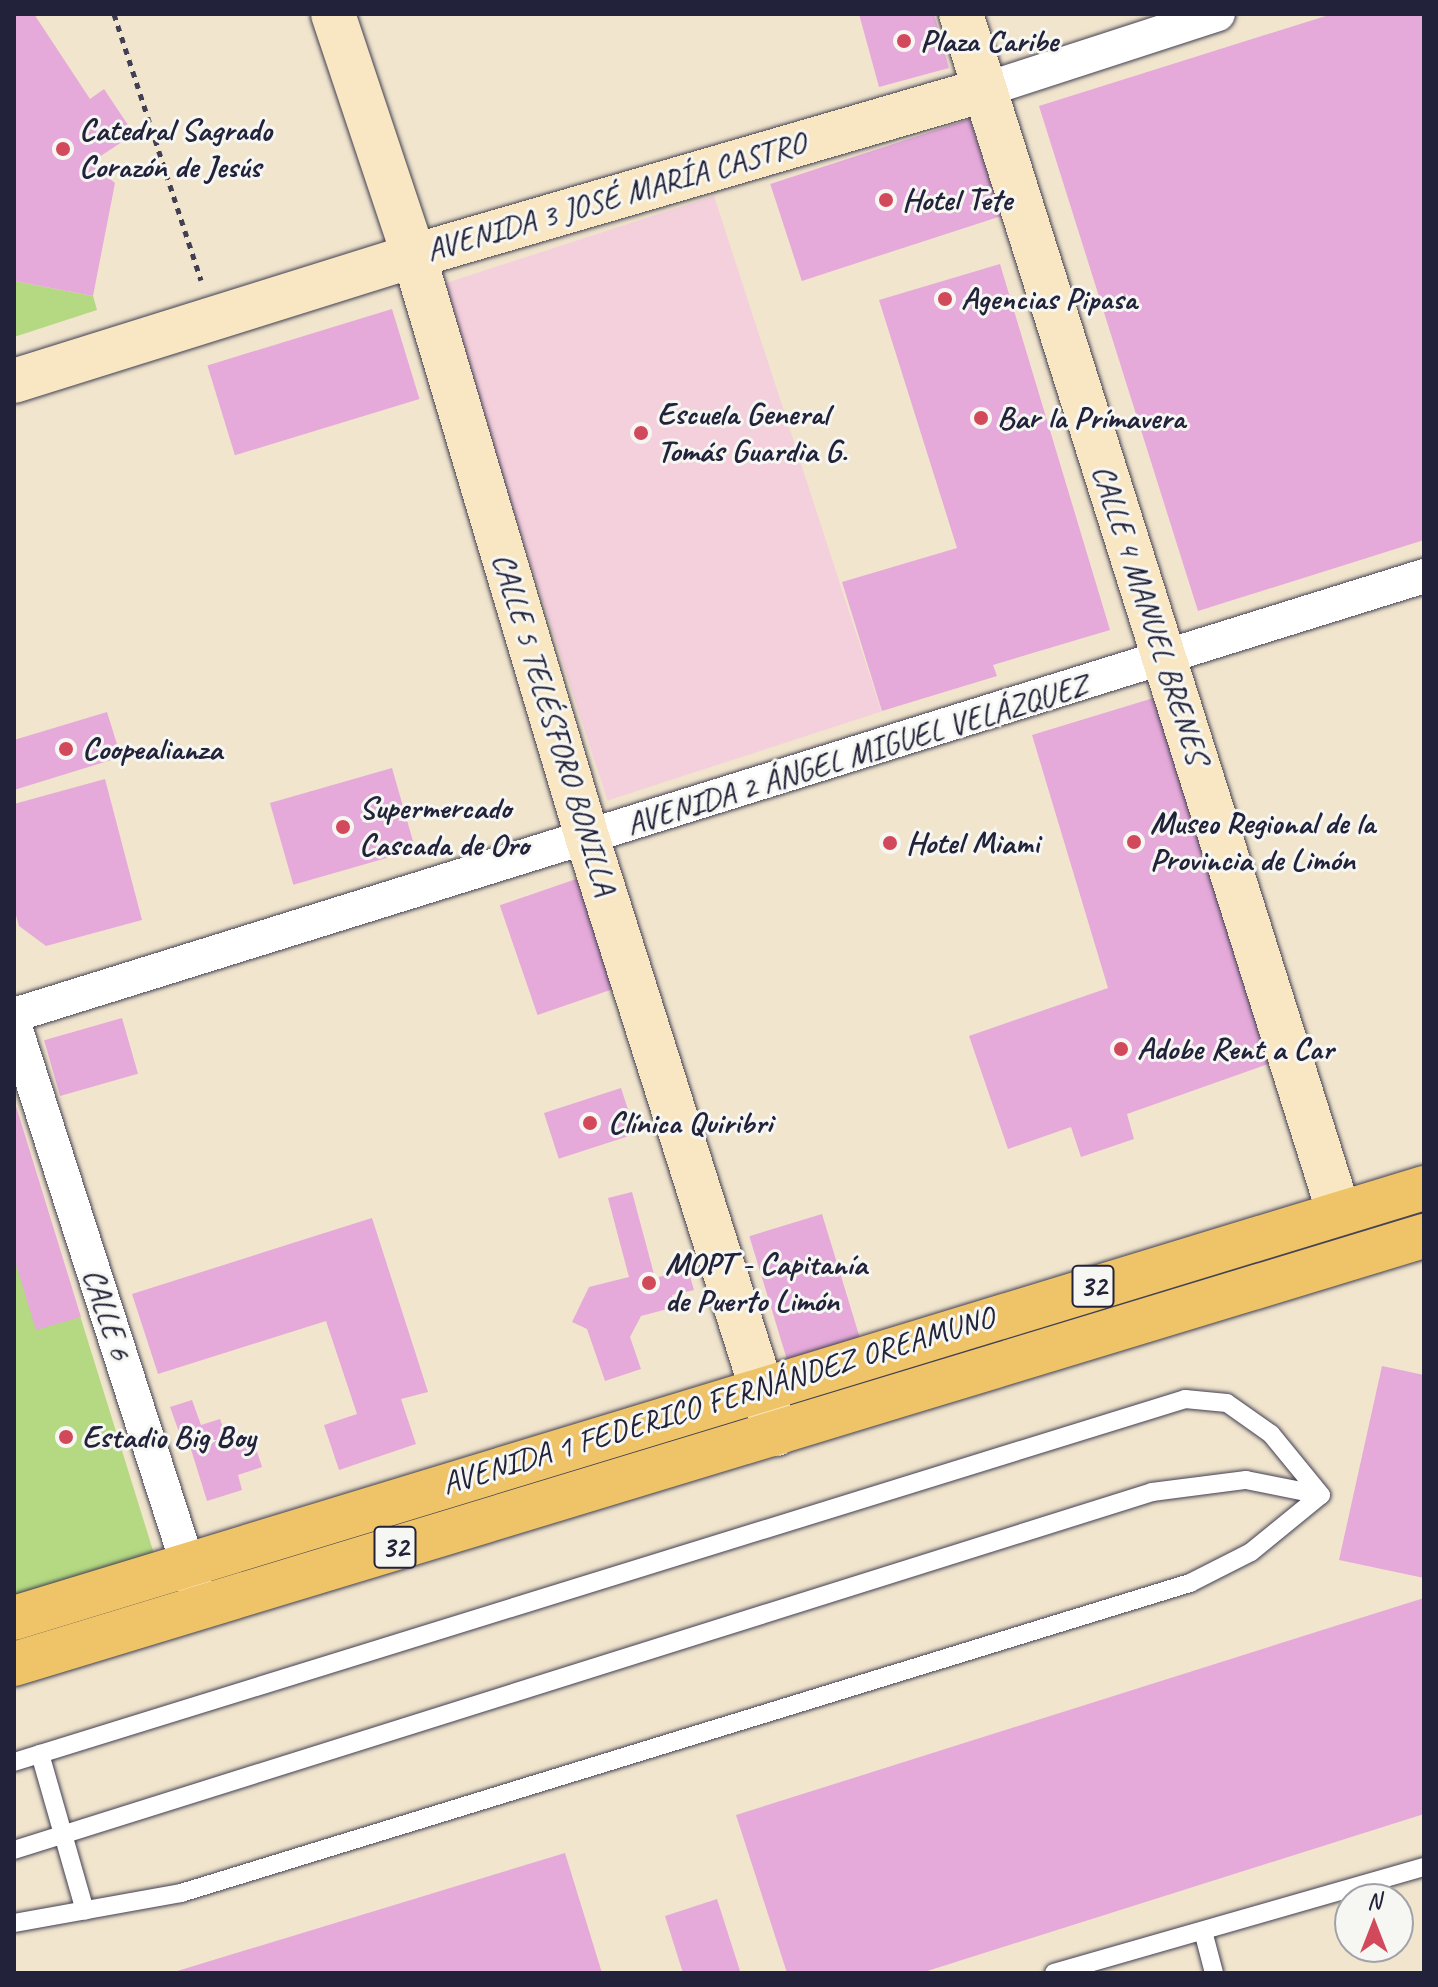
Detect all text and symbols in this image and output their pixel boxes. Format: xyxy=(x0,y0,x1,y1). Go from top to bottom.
place label: Plaza Caribe xyxy=(920,22,1058,60)
marker: Plaza Caribe xyxy=(895,32,913,50)
place label: Catedral Sagrado Corazón de Jesús xyxy=(79,112,272,187)
street label: AVENIDA 3 JOSÉ MARÍA CASTRO xyxy=(423,125,809,269)
marker: Catedral Sagrado Corazón de Jesús xyxy=(54,140,72,158)
place label: Hotel Tete xyxy=(902,181,1010,219)
marker: Hotel Tete xyxy=(877,191,895,209)
place label: Agencias Pipasa xyxy=(961,280,1137,318)
marker: Agencias Pipasa xyxy=(936,290,954,308)
place label: Escuela General Tomás Guardia G. xyxy=(657,396,847,471)
place label: Bar la Prímavera xyxy=(997,399,1186,437)
marker: Bar la Prímavera xyxy=(972,409,990,427)
marker: Escuela General Tomás Guardia G. xyxy=(632,424,650,442)
street label: CALLE 4 MANUEL BRENES xyxy=(1084,460,1216,768)
street label: CALLE 5 TELÉSFORO BONILLA xyxy=(484,548,624,900)
street label: AVENIDA 2 ÁNGEL MIGUEL VELÁZQUEZ xyxy=(622,666,1092,844)
place label: Coopealianza xyxy=(82,730,222,768)
marker: Coopealianza xyxy=(57,740,75,758)
place label: Supermercado Cascada de Oro xyxy=(359,790,529,865)
place label: Museo Regional de la Provincia de Limón xyxy=(1150,805,1377,880)
marker: Supermercado Cascada de Oro xyxy=(334,818,352,836)
place label: Hotel Miami xyxy=(906,824,1038,862)
marker: Museo Regional de la Provincia de Limón xyxy=(1125,833,1143,851)
marker: Hotel Miami xyxy=(881,834,899,852)
place label: Adobe Rent a Car xyxy=(1137,1030,1334,1068)
marker: Adobe Rent a Car xyxy=(1112,1040,1130,1058)
place label: Clínica Quiribri xyxy=(608,1104,772,1142)
marker: Clínica Quiribri xyxy=(579,1112,601,1134)
place label: MOPT - Capitanía de Puerto Limón xyxy=(665,1246,867,1321)
road number: 32 xyxy=(1071,1260,1115,1312)
street label: CALLE 6 xyxy=(74,1264,140,1364)
marker: MOPT - Capitanía de Puerto Limón xyxy=(640,1274,658,1292)
street label: AVENIDA 1 FEDERICO FERNÁNDEZ OREAMUNO xyxy=(438,1299,998,1503)
place label: Estadio Big Boy xyxy=(82,1418,255,1456)
marker: Estadio Big Boy xyxy=(57,1428,75,1446)
road number: 32 xyxy=(373,1521,417,1573)
north arrow xyxy=(1334,1883,1414,1963)
text: N xyxy=(1367,1887,1381,1915)

